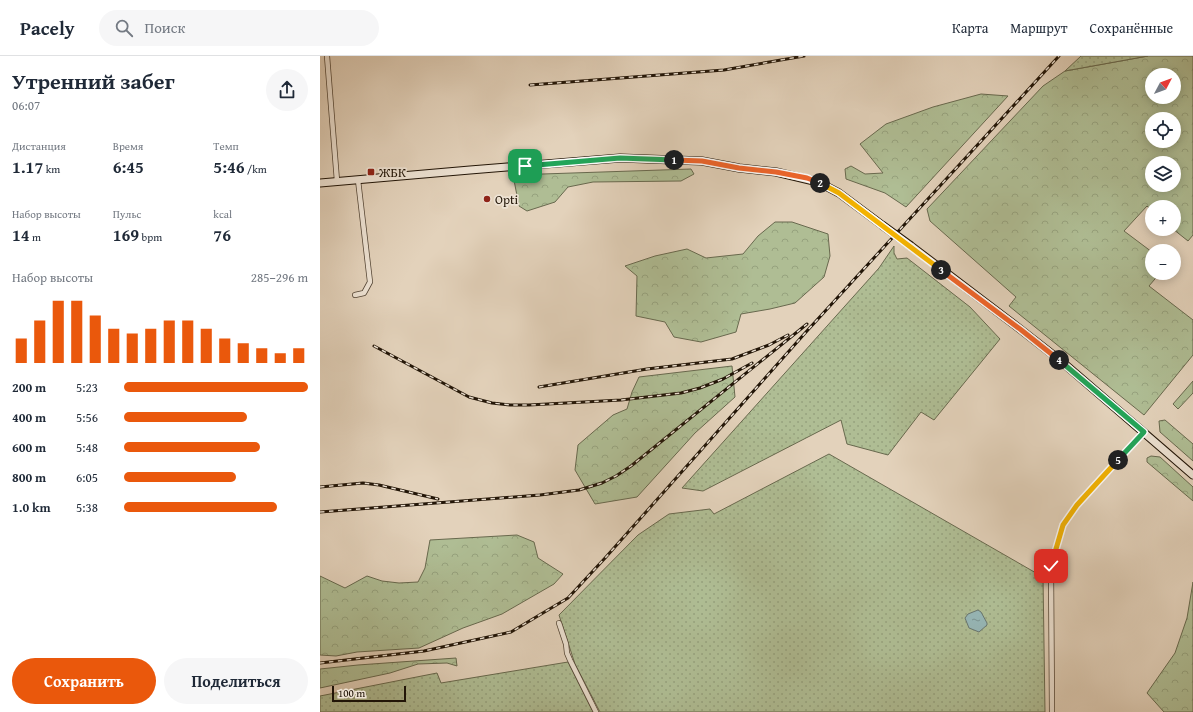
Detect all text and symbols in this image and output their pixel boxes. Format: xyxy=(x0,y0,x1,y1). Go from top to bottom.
search box xyxy=(99,10,379,46)
text: Pacely xyxy=(20,14,75,42)
icon: search xyxy=(113,17,135,39)
text: Поиск xyxy=(145,17,185,38)
text: Карта xyxy=(952,18,988,38)
text: Маршрут xyxy=(1010,18,1068,38)
text: Сохранённые xyxy=(1090,18,1173,38)
text: Утренний забег xyxy=(12,65,175,97)
north arrow xyxy=(1145,68,1181,104)
map controls xyxy=(1145,68,1181,280)
button: share xyxy=(266,69,308,111)
text: 06:07 xyxy=(12,96,40,115)
button: locate xyxy=(1145,112,1181,148)
text: Дистанция xyxy=(12,138,66,154)
text: Время xyxy=(113,138,143,154)
text: Темп xyxy=(213,138,239,154)
pin xyxy=(508,149,542,183)
pin: 1 xyxy=(664,150,684,170)
text: 1 xyxy=(671,152,677,168)
text: 1.17 xyxy=(12,154,43,179)
text: 6:45 xyxy=(113,154,144,179)
text: 5:46 xyxy=(213,154,245,179)
icon: arrive xyxy=(514,155,536,177)
button: layers xyxy=(1145,156,1181,192)
text: km xyxy=(43,161,60,177)
text: /km xyxy=(245,161,267,177)
place label: ЖБК xyxy=(378,163,406,182)
marker: ЖБК xyxy=(366,167,376,177)
pin: 2 xyxy=(810,173,830,193)
text: 2 xyxy=(817,175,823,191)
place label: Opti xyxy=(495,190,519,209)
marker: Opti xyxy=(482,194,492,204)
button: + xyxy=(1145,200,1181,236)
text: Набор высоты xyxy=(12,206,81,222)
text: Пульс xyxy=(113,206,141,222)
text: kcal xyxy=(213,206,232,222)
text: 14 xyxy=(12,222,30,247)
text: 169 xyxy=(113,222,139,247)
text: 76 xyxy=(213,222,231,247)
text: m xyxy=(30,229,41,245)
text: bpm xyxy=(139,229,162,245)
button: − xyxy=(1145,244,1181,280)
pin: 3 xyxy=(931,260,951,280)
text: 3 xyxy=(938,262,944,278)
text: Набор высоты xyxy=(12,268,93,287)
text: 285–296 m xyxy=(251,268,308,287)
pin: 4 xyxy=(1049,350,1069,370)
text: 4 xyxy=(1056,352,1062,368)
text: 200 m xyxy=(12,378,46,397)
text: 5:23 xyxy=(76,378,98,397)
text: 400 m xyxy=(12,408,46,427)
text: 5:56 xyxy=(76,408,98,427)
text: 600 m xyxy=(12,438,46,457)
text: 5:48 xyxy=(76,438,98,457)
pin: 5 xyxy=(1108,450,1128,470)
text: 5 xyxy=(1115,452,1121,468)
text: 800 m xyxy=(12,468,46,487)
text: 6:05 xyxy=(76,468,98,487)
text: 1.0 km xyxy=(12,498,51,517)
text: 5:38 xyxy=(76,498,98,517)
pin xyxy=(1034,549,1068,583)
icon: check xyxy=(1040,555,1062,577)
button: Сохранить xyxy=(12,658,156,704)
button: Поделиться xyxy=(164,658,308,704)
scale bar xyxy=(332,684,406,703)
text: 100 m xyxy=(338,685,365,701)

